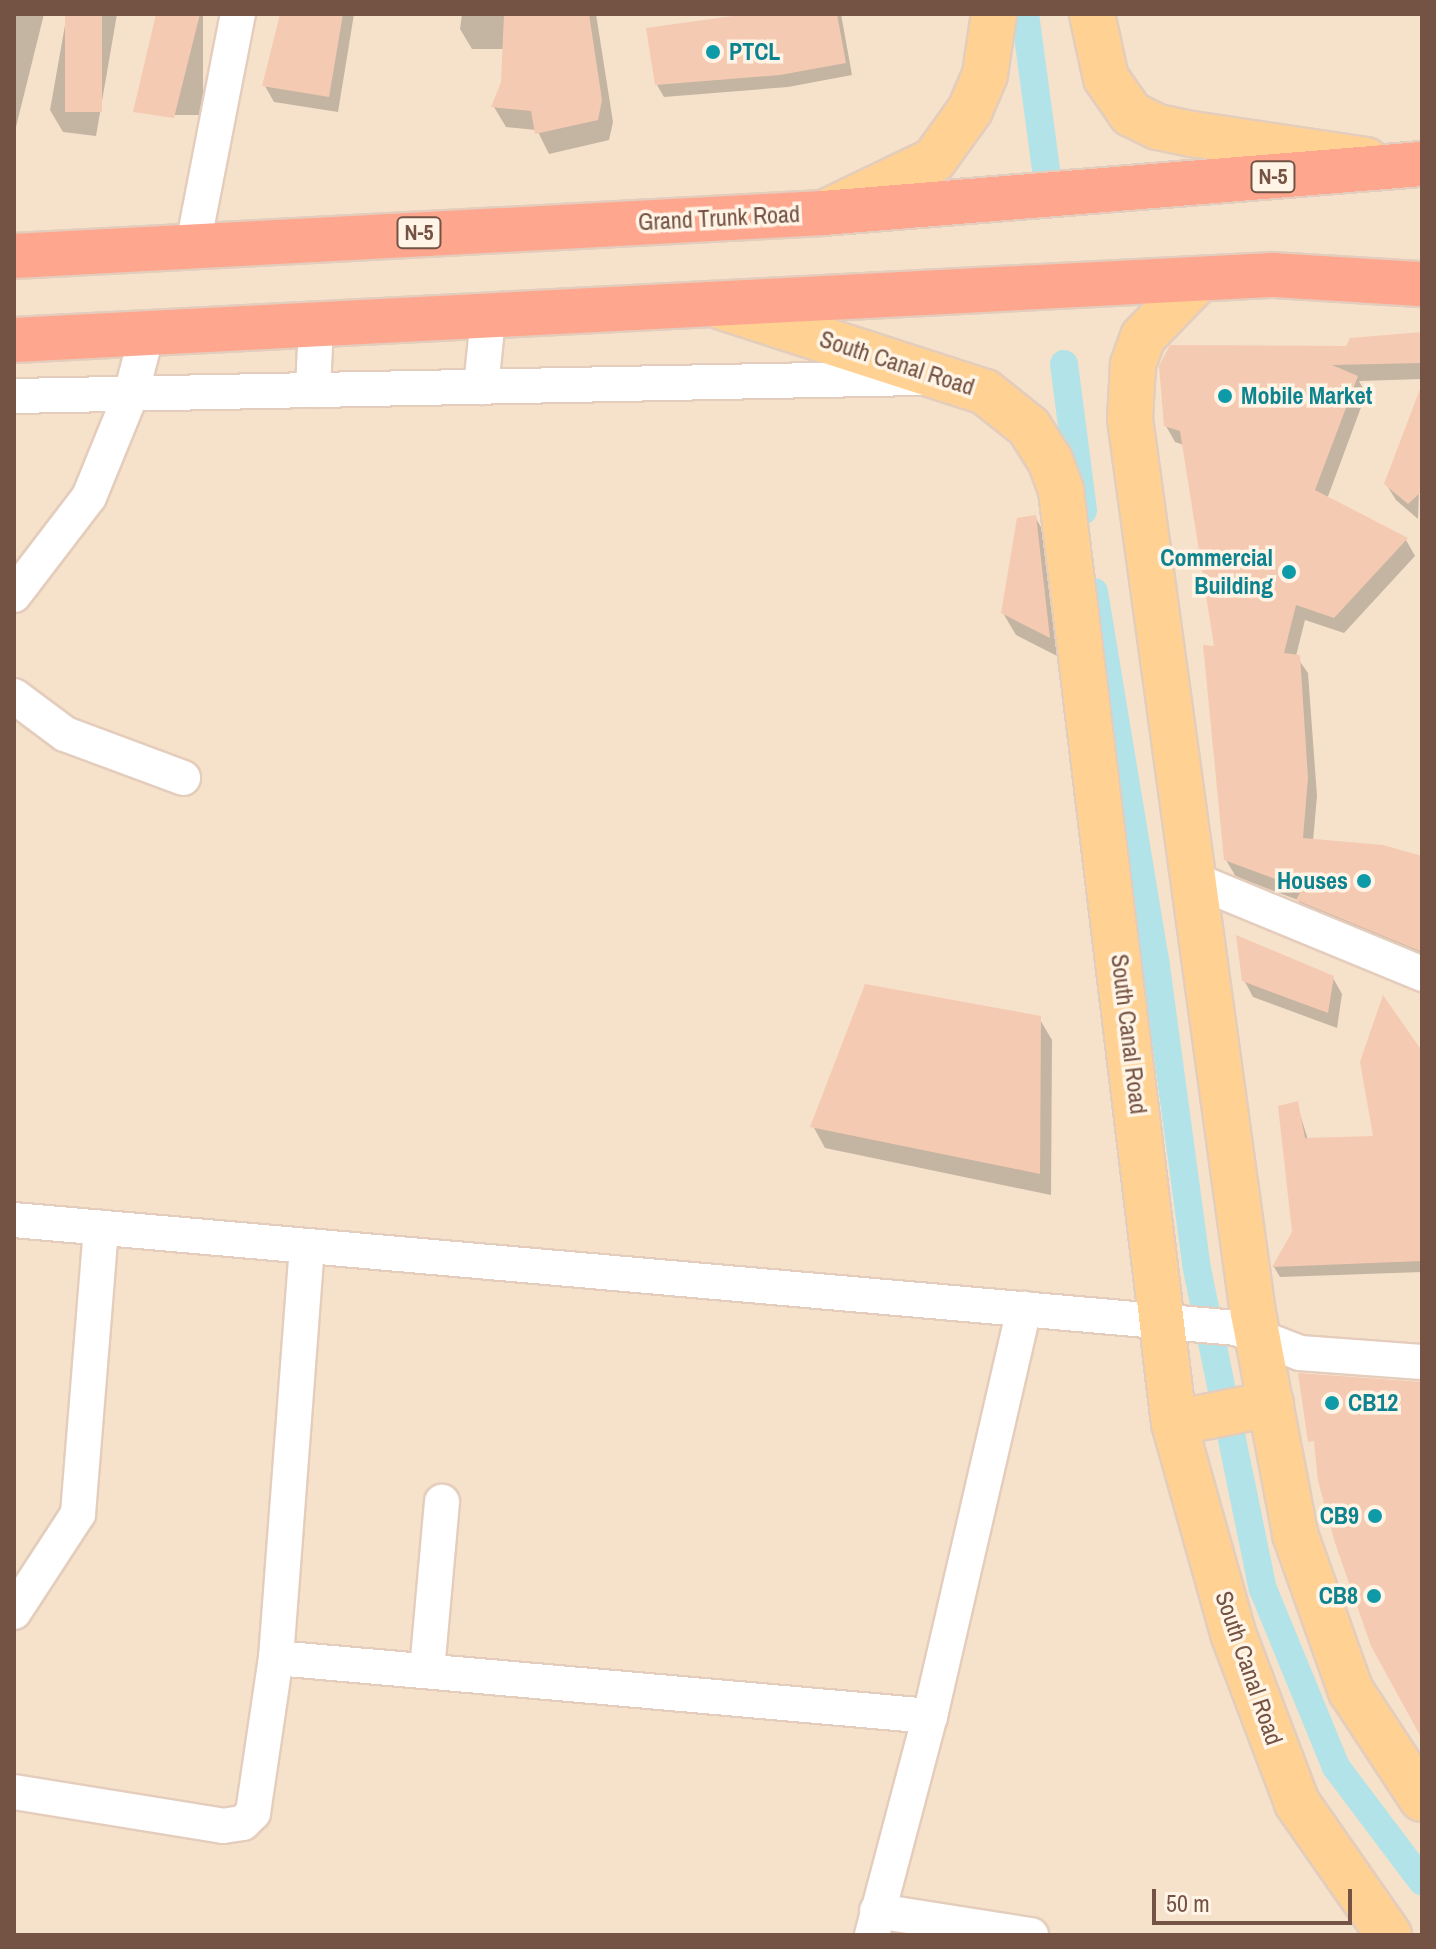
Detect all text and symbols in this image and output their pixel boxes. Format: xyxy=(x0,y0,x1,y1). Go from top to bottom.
place label: PTCL xyxy=(729,38,780,66)
marker: PTCL xyxy=(704,43,722,61)
road number: N-5 xyxy=(1249,159,1297,195)
street label: Grand Trunk Road xyxy=(637,199,801,237)
road number: N-5 xyxy=(395,215,443,251)
street label: South Canal Road xyxy=(816,324,978,402)
place label: Mobile Market xyxy=(1241,382,1372,410)
marker: Mobile Market xyxy=(1216,387,1234,405)
place label: Commercial Building xyxy=(1160,544,1273,600)
marker: Commercial Building xyxy=(1280,563,1298,581)
place label: Houses xyxy=(1277,867,1348,895)
marker: Houses xyxy=(1355,872,1373,890)
street label: South Canal Road xyxy=(1105,952,1153,1116)
place label: CB12 xyxy=(1348,1389,1398,1417)
marker: CB12 xyxy=(1323,1394,1341,1412)
place label: CB9 xyxy=(1320,1502,1359,1530)
marker: CB9 xyxy=(1366,1507,1384,1525)
place label: CB8 xyxy=(1319,1582,1358,1610)
street label: South Canal Road xyxy=(1209,1587,1289,1749)
marker: CB8 xyxy=(1365,1587,1383,1605)
scale bar xyxy=(1156,1873,1356,1923)
text: 50 m xyxy=(1166,1887,1210,1919)

